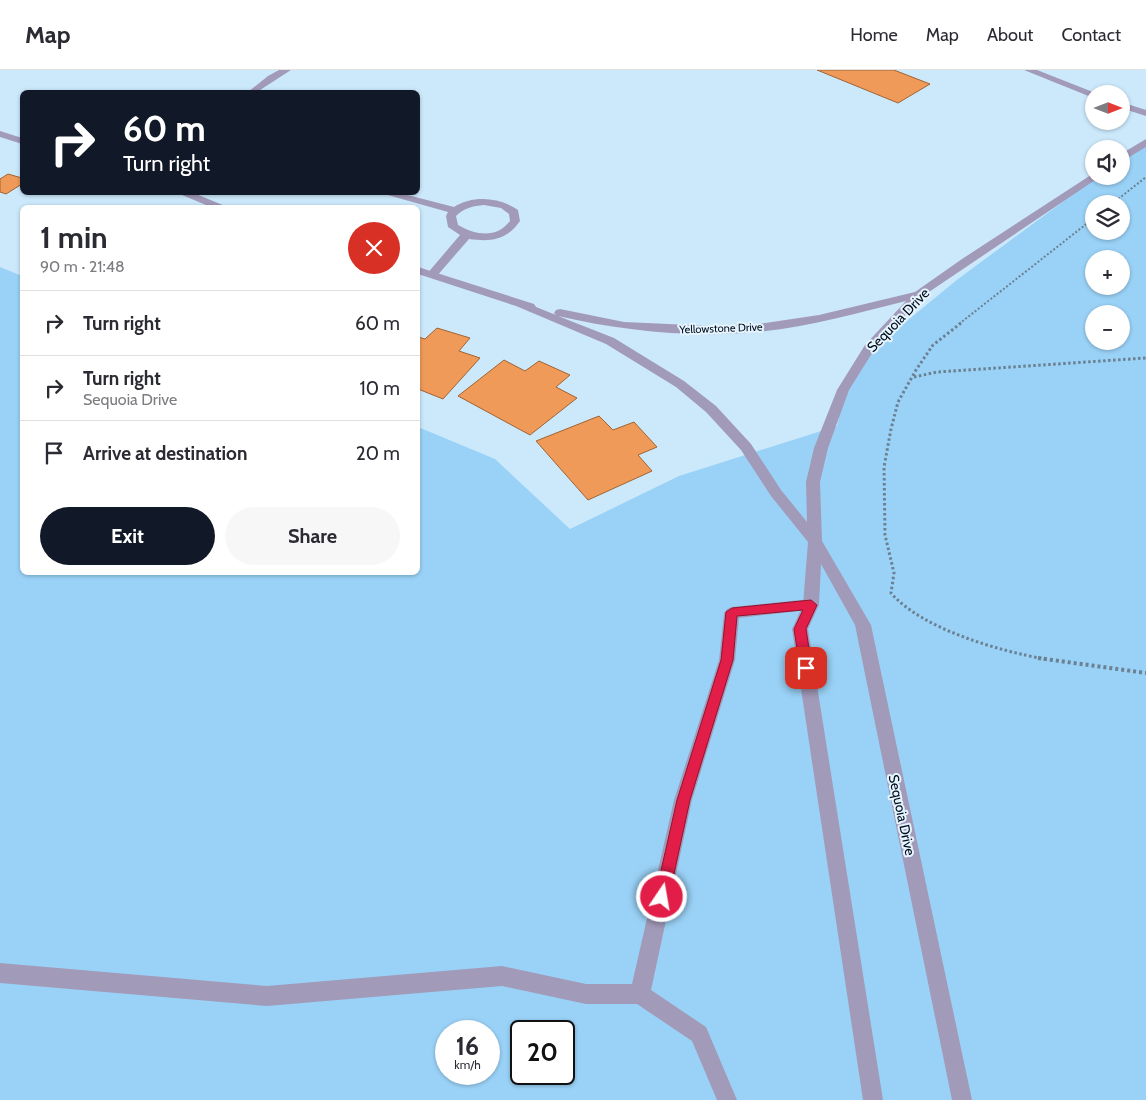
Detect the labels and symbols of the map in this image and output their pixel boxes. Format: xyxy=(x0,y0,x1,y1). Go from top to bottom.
north arrow xyxy=(1085,85,1130,130)
street label: Sequoia Drive xyxy=(863,284,933,356)
street label: Yellowstone Drive xyxy=(678,320,763,336)
pin xyxy=(785,647,827,689)
street label: Sequoia Drive xyxy=(885,773,919,857)
position arrow xyxy=(635,870,687,922)
speed limit sign: 20 xyxy=(510,1020,575,1085)

